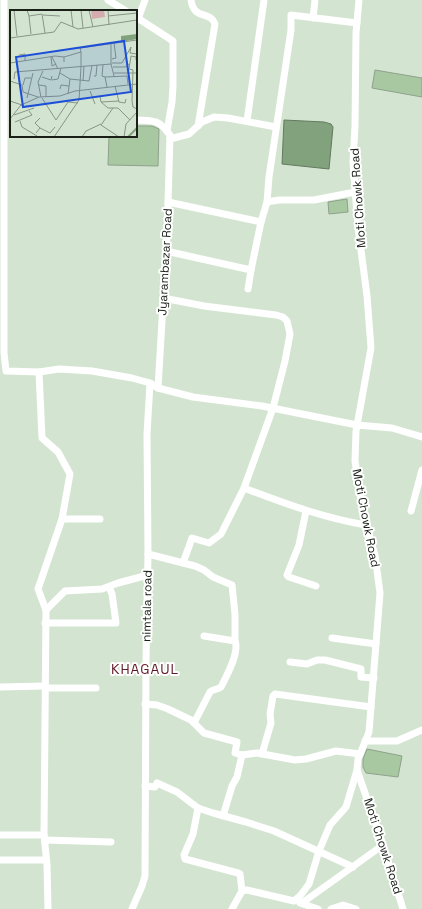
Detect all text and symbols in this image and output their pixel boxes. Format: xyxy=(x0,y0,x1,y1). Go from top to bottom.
inset map xyxy=(10,10,137,137)
street label: Moti Chowk Road xyxy=(347,148,369,248)
street label: Jyarambazar Road xyxy=(154,208,176,316)
street label: Moti Chowk Road xyxy=(349,467,383,569)
street label: nimtala road xyxy=(138,570,156,642)
district label: KHAGAUL xyxy=(111,660,179,678)
street label: Moti Chowk Road xyxy=(360,796,406,896)

